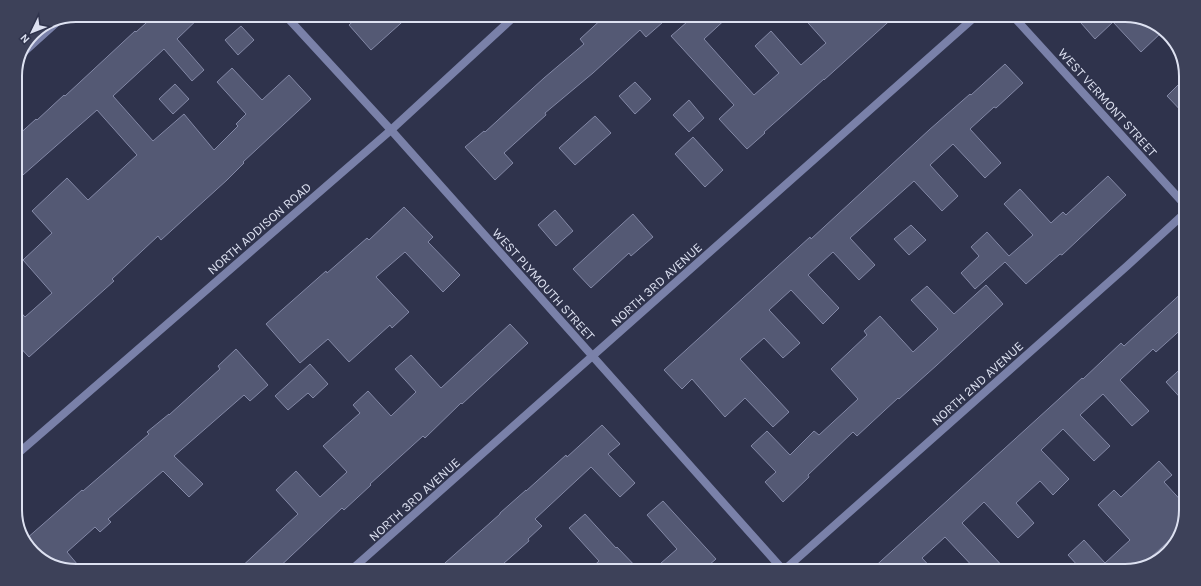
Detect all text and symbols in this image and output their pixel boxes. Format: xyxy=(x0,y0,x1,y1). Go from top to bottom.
north arrow xyxy=(12,12,52,52)
text: N xyxy=(18,31,32,46)
street label: WEST VERMONT STREET xyxy=(1055,45,1160,160)
street label: NORTH ADDISON ROAD xyxy=(204,179,314,277)
street label: WEST PLYMOUTH STREET xyxy=(489,225,598,344)
street label: NORTH 3RD AVENUE xyxy=(608,240,705,329)
street label: NORTH 2ND AVENUE xyxy=(928,338,1026,428)
street label: NORTH 3RD AVENUE xyxy=(366,455,463,544)

